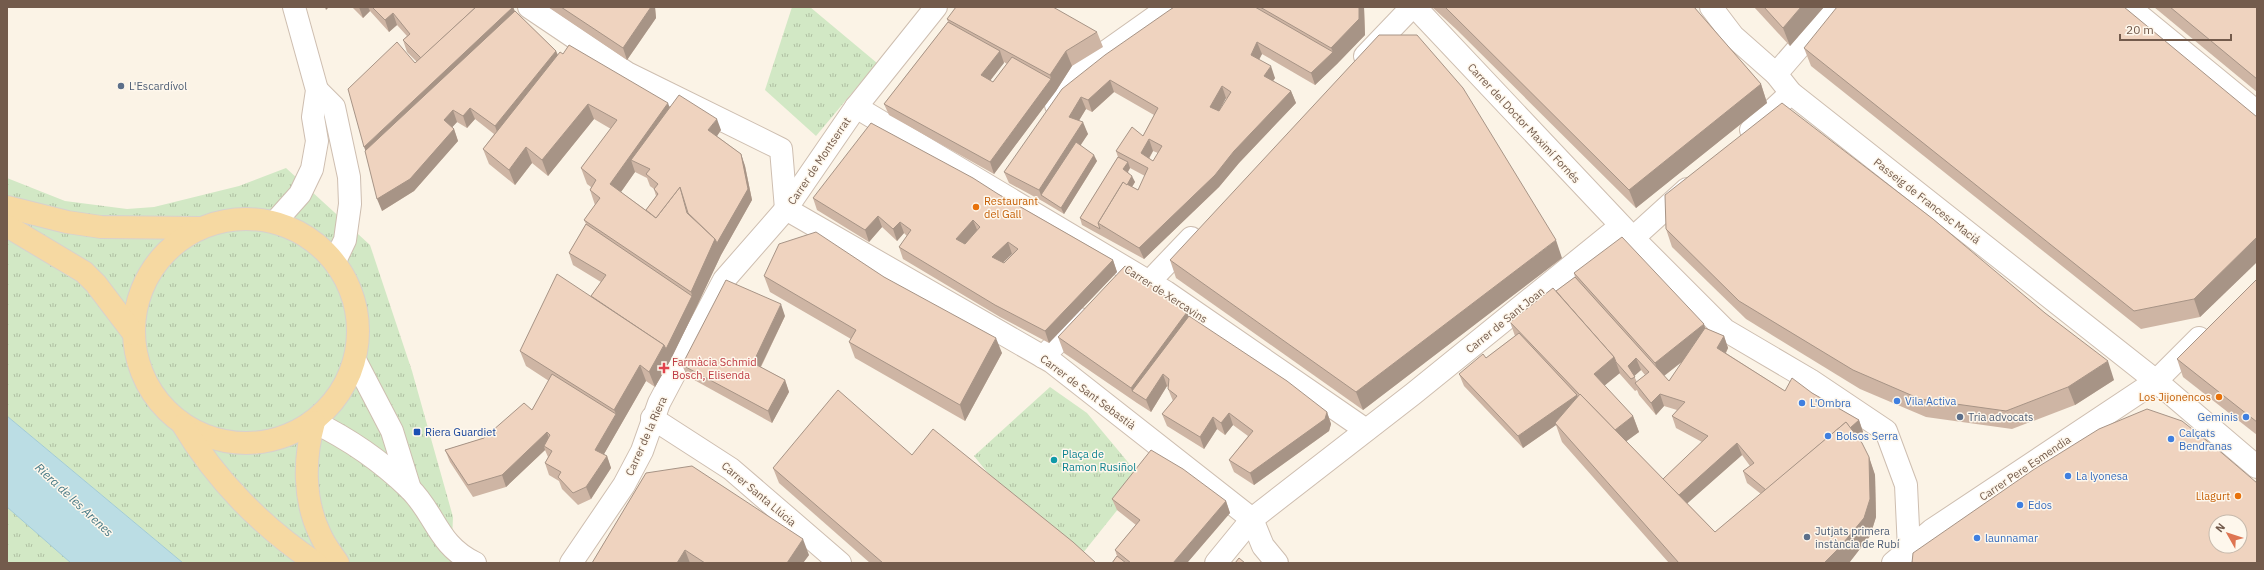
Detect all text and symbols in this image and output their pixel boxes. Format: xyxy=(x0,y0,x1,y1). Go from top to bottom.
scale bar xyxy=(2120,16,2231,42)
text: 20 m xyxy=(2126,22,2154,37)
street label: Carrer del Doctor Maximí Fornés xyxy=(1465,60,1583,186)
place label: L'Escardívol xyxy=(129,79,187,93)
marker: L'Escardívol xyxy=(116,81,126,91)
street label: Carrer de Montserrat xyxy=(784,114,854,208)
street label: Passeig de Francesc Maciá xyxy=(1871,155,1983,247)
place label: Restaurant del Gall xyxy=(984,194,1038,221)
marker: Restaurant del Gall xyxy=(971,202,981,212)
street label: Carrer de Xercavins xyxy=(1122,262,1210,326)
street label: Carrer de Sant Joan xyxy=(1463,284,1547,356)
street label: Carrer de Sant Sebastià xyxy=(1038,352,1139,433)
place label: Farmàcia Schmid Bosch, Elisenda xyxy=(672,355,757,382)
marker: Farmàcia Schmid Bosch, Elisenda xyxy=(659,363,669,373)
place label: Los Jijonencos xyxy=(2139,390,2211,404)
marker: Los Jijonencos xyxy=(2214,392,2224,402)
street label: Carrer de la Riera xyxy=(622,394,670,478)
place label: Vila Activa xyxy=(1905,394,1956,408)
place label: L'Ombra xyxy=(1810,396,1851,410)
marker: Vila Activa xyxy=(1892,396,1902,406)
marker: L'Ombra xyxy=(1797,398,1807,408)
place label: Tria advocats xyxy=(1968,410,2033,424)
place label: Geminis xyxy=(2198,410,2238,424)
marker: Tria advocats xyxy=(1955,412,1965,422)
marker: Geminis xyxy=(2241,412,2251,422)
place label: Riera Guardiet xyxy=(425,425,496,439)
place label: Calçats Bendranas xyxy=(2179,426,2232,453)
marker: Riera Guardiet xyxy=(412,427,422,437)
place label: Bolsos Serra xyxy=(1836,429,1898,443)
marker: Bolsos Serra xyxy=(1823,431,1833,441)
street label: Carrer Pere Esmendia xyxy=(1977,432,2073,504)
marker: Calçats Bendranas xyxy=(2166,434,2176,444)
place label: Plaça de Ramon Rusiñol xyxy=(1062,447,1136,474)
marker: Plaça de Ramon Rusiñol xyxy=(1049,455,1059,465)
street label: Carrer Santa Llúcia xyxy=(719,459,799,529)
water label: Riera de les Arenes xyxy=(32,460,117,540)
place label: La lyonesa xyxy=(2076,469,2128,483)
marker: La lyonesa xyxy=(2063,471,2073,481)
place label: Llagurt xyxy=(2196,489,2230,503)
marker: Llagurt xyxy=(2233,491,2243,501)
place label: Edos xyxy=(2028,498,2052,512)
marker: Edos xyxy=(2015,500,2025,510)
north arrow xyxy=(2208,514,2248,554)
text: N xyxy=(2212,520,2228,535)
place label: Jutjats primera instància de Rubí xyxy=(1815,524,1900,551)
place label: launnamar xyxy=(1985,531,2038,545)
marker: Jutjats primera instància de Rubí xyxy=(1802,532,1812,542)
marker: launnamar xyxy=(1972,533,1982,543)

